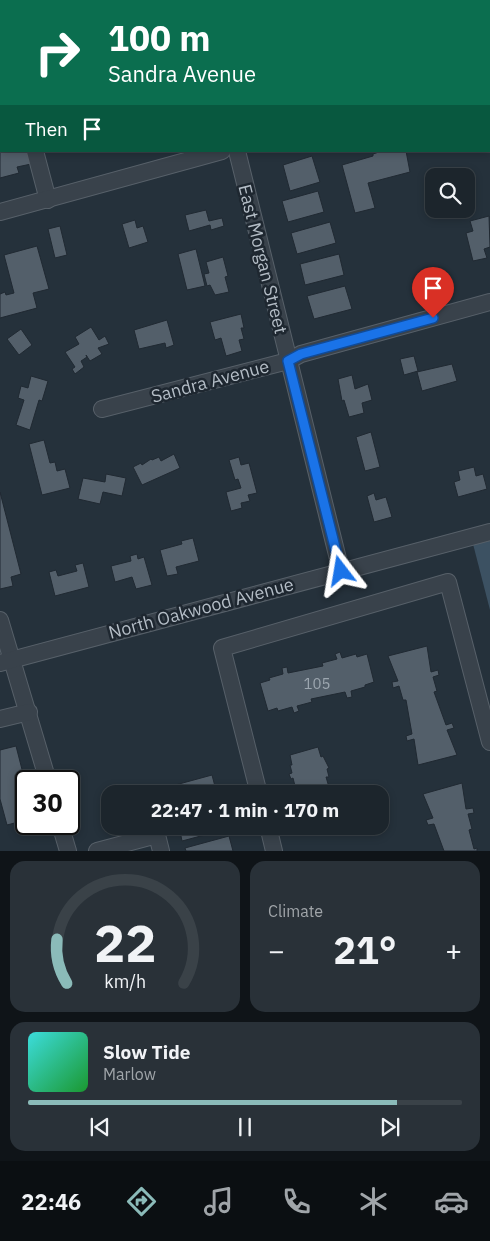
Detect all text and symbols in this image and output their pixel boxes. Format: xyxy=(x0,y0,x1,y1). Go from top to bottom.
text: 100 m xyxy=(108,15,211,61)
icon: right xyxy=(25,20,90,85)
text: Sandra Avenue xyxy=(108,59,256,88)
icon: arrive xyxy=(78,115,106,143)
text: Then xyxy=(25,117,68,141)
map controls xyxy=(425,168,475,218)
button: search xyxy=(425,168,475,218)
street label: East Morgan Street xyxy=(233,182,293,336)
pin xyxy=(412,267,454,318)
icon: arrive xyxy=(419,274,447,302)
street label: Sandra Avenue xyxy=(148,354,272,408)
position arrow xyxy=(314,544,366,596)
street label: North Oakwood Avenue xyxy=(106,572,296,644)
house number: 105 xyxy=(303,674,331,693)
speed limit sign: 30 xyxy=(15,770,80,835)
text: 22:47 · 1 min · 170 m xyxy=(151,798,339,822)
text: Climate xyxy=(268,901,323,921)
text: 22 xyxy=(94,909,156,976)
text: 21° xyxy=(333,925,397,974)
text: − xyxy=(268,932,285,969)
text: + xyxy=(445,932,462,969)
text: km/h xyxy=(104,970,146,993)
text: Slow Tide xyxy=(103,1040,190,1064)
text: Marlow xyxy=(103,1064,156,1084)
icon: previous xyxy=(86,1113,114,1141)
icon: pause xyxy=(231,1113,259,1141)
icon: next xyxy=(376,1113,404,1141)
icon: directions xyxy=(124,1184,159,1219)
icon: music xyxy=(201,1184,236,1219)
icon: phone xyxy=(279,1184,314,1219)
icon: climate xyxy=(356,1184,391,1219)
icon: car xyxy=(434,1184,469,1219)
text: 22:46 xyxy=(21,1187,81,1216)

